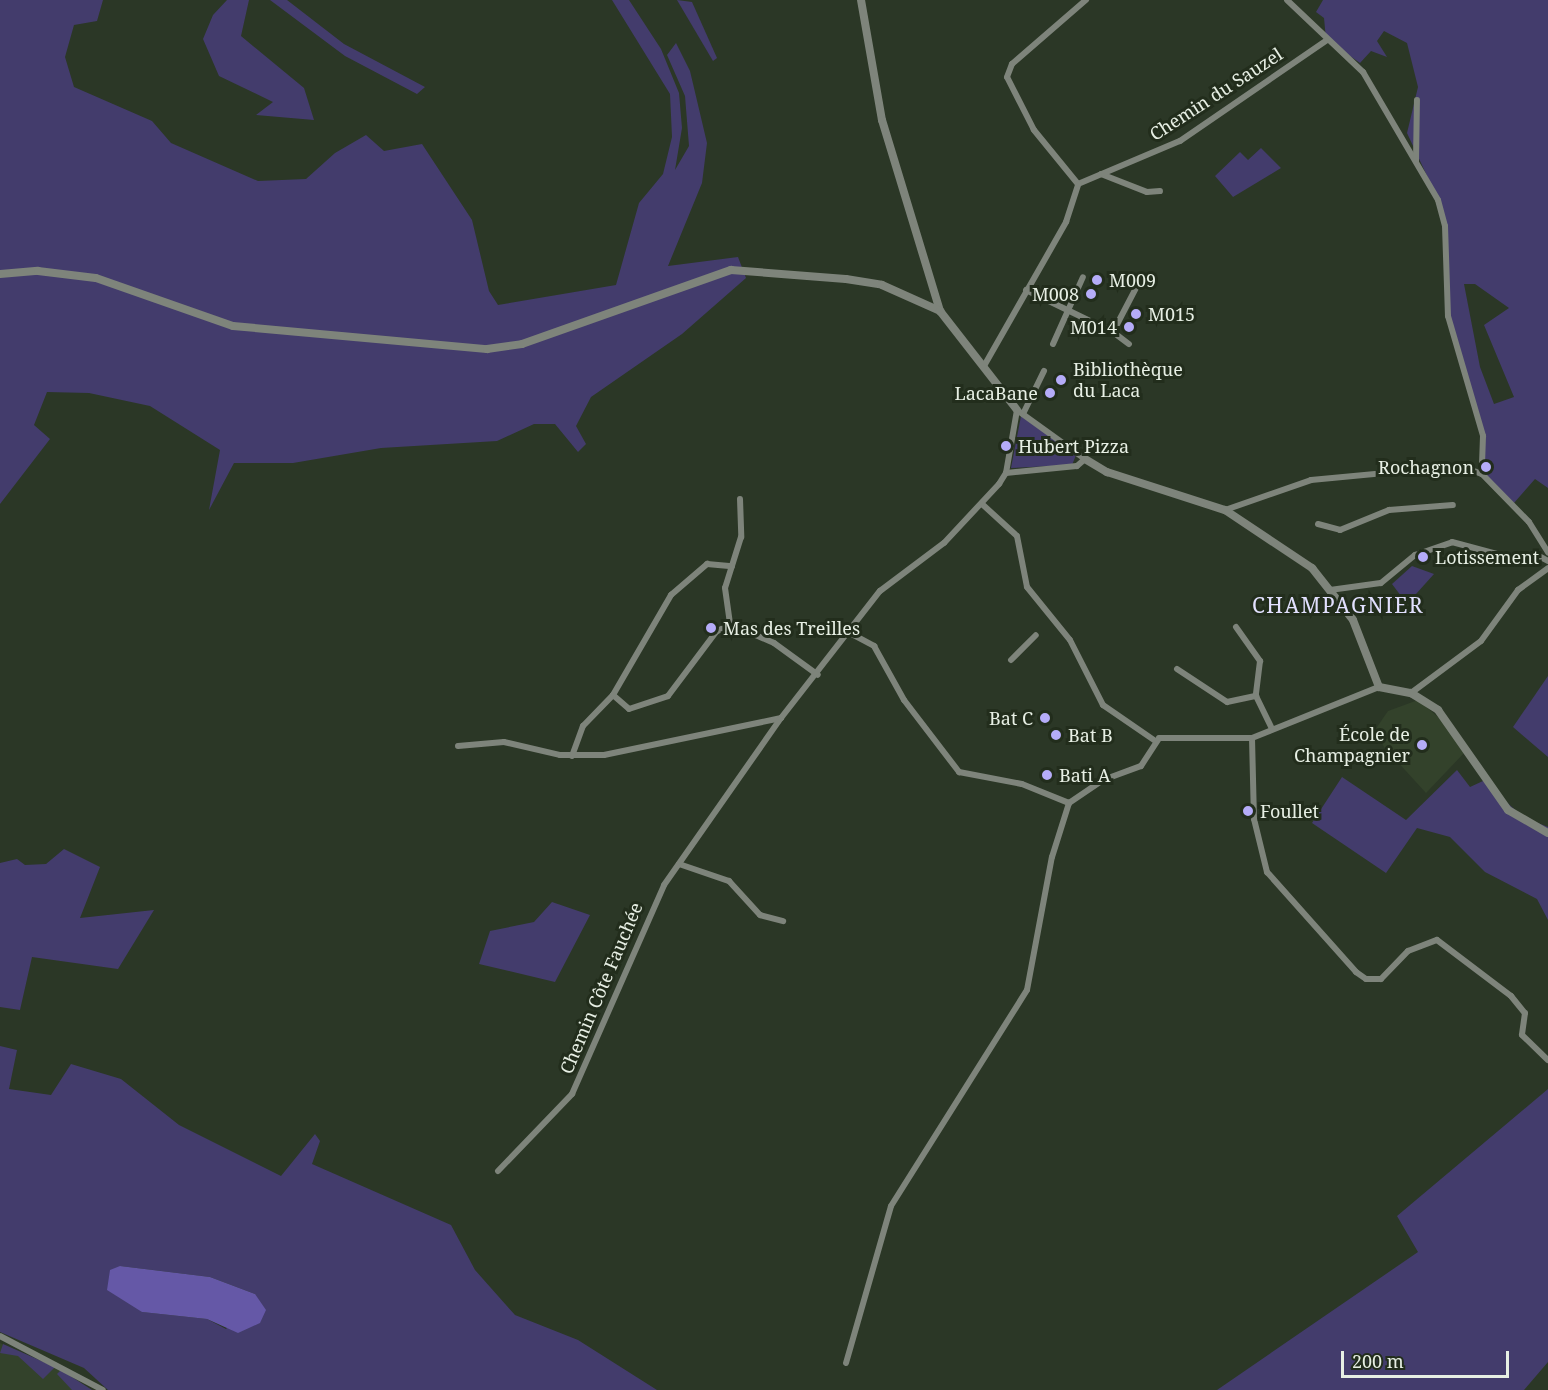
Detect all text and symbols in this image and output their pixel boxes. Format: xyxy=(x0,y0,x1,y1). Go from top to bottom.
street label: Chemin du Sauzel xyxy=(1145,43,1287,145)
place label: M009 xyxy=(1109,269,1156,291)
marker: M009 xyxy=(1090,273,1104,287)
place label: M008 xyxy=(1032,283,1079,305)
marker: M008 xyxy=(1084,287,1098,301)
place label: M015 xyxy=(1148,303,1195,325)
marker: M015 xyxy=(1129,307,1143,321)
place label: M014 xyxy=(1070,316,1117,338)
marker: M014 xyxy=(1122,320,1136,334)
place label: Bibliothèque du Laca xyxy=(1073,359,1183,401)
marker: Bibliothèque du Laca xyxy=(1054,373,1068,387)
place label: LacaBane xyxy=(955,382,1038,404)
marker: LacaBane xyxy=(1043,386,1057,400)
place label: Hubert Pizza xyxy=(1018,435,1129,457)
marker: Hubert Pizza xyxy=(999,439,1013,453)
place label: Rochagnon xyxy=(1378,456,1474,478)
marker: Rochagnon xyxy=(1479,460,1493,474)
place label: Lotissement xyxy=(1435,546,1539,568)
marker: Lotissement xyxy=(1416,550,1430,564)
district label: CHAMPAGNIER xyxy=(1252,592,1424,618)
place label: Mas des Treilles xyxy=(723,617,860,639)
marker: Mas des Treilles xyxy=(704,621,718,635)
place label: Bat C xyxy=(989,707,1033,729)
marker: Bat C xyxy=(1038,711,1052,725)
place label: Bat B xyxy=(1068,724,1113,746)
place label: École de Champagnier xyxy=(1294,724,1410,766)
marker: Bat B xyxy=(1049,728,1063,742)
marker: École de Champagnier xyxy=(1415,738,1429,752)
place label: Bati A xyxy=(1059,764,1110,786)
marker: Bati A xyxy=(1040,768,1054,782)
place label: Foullet xyxy=(1260,800,1319,822)
marker: Foullet xyxy=(1241,804,1255,818)
street label: Chemin Côte Fauchée xyxy=(555,899,647,1077)
scale bar xyxy=(1344,1339,1512,1377)
text: 200 m xyxy=(1352,1349,1404,1373)

